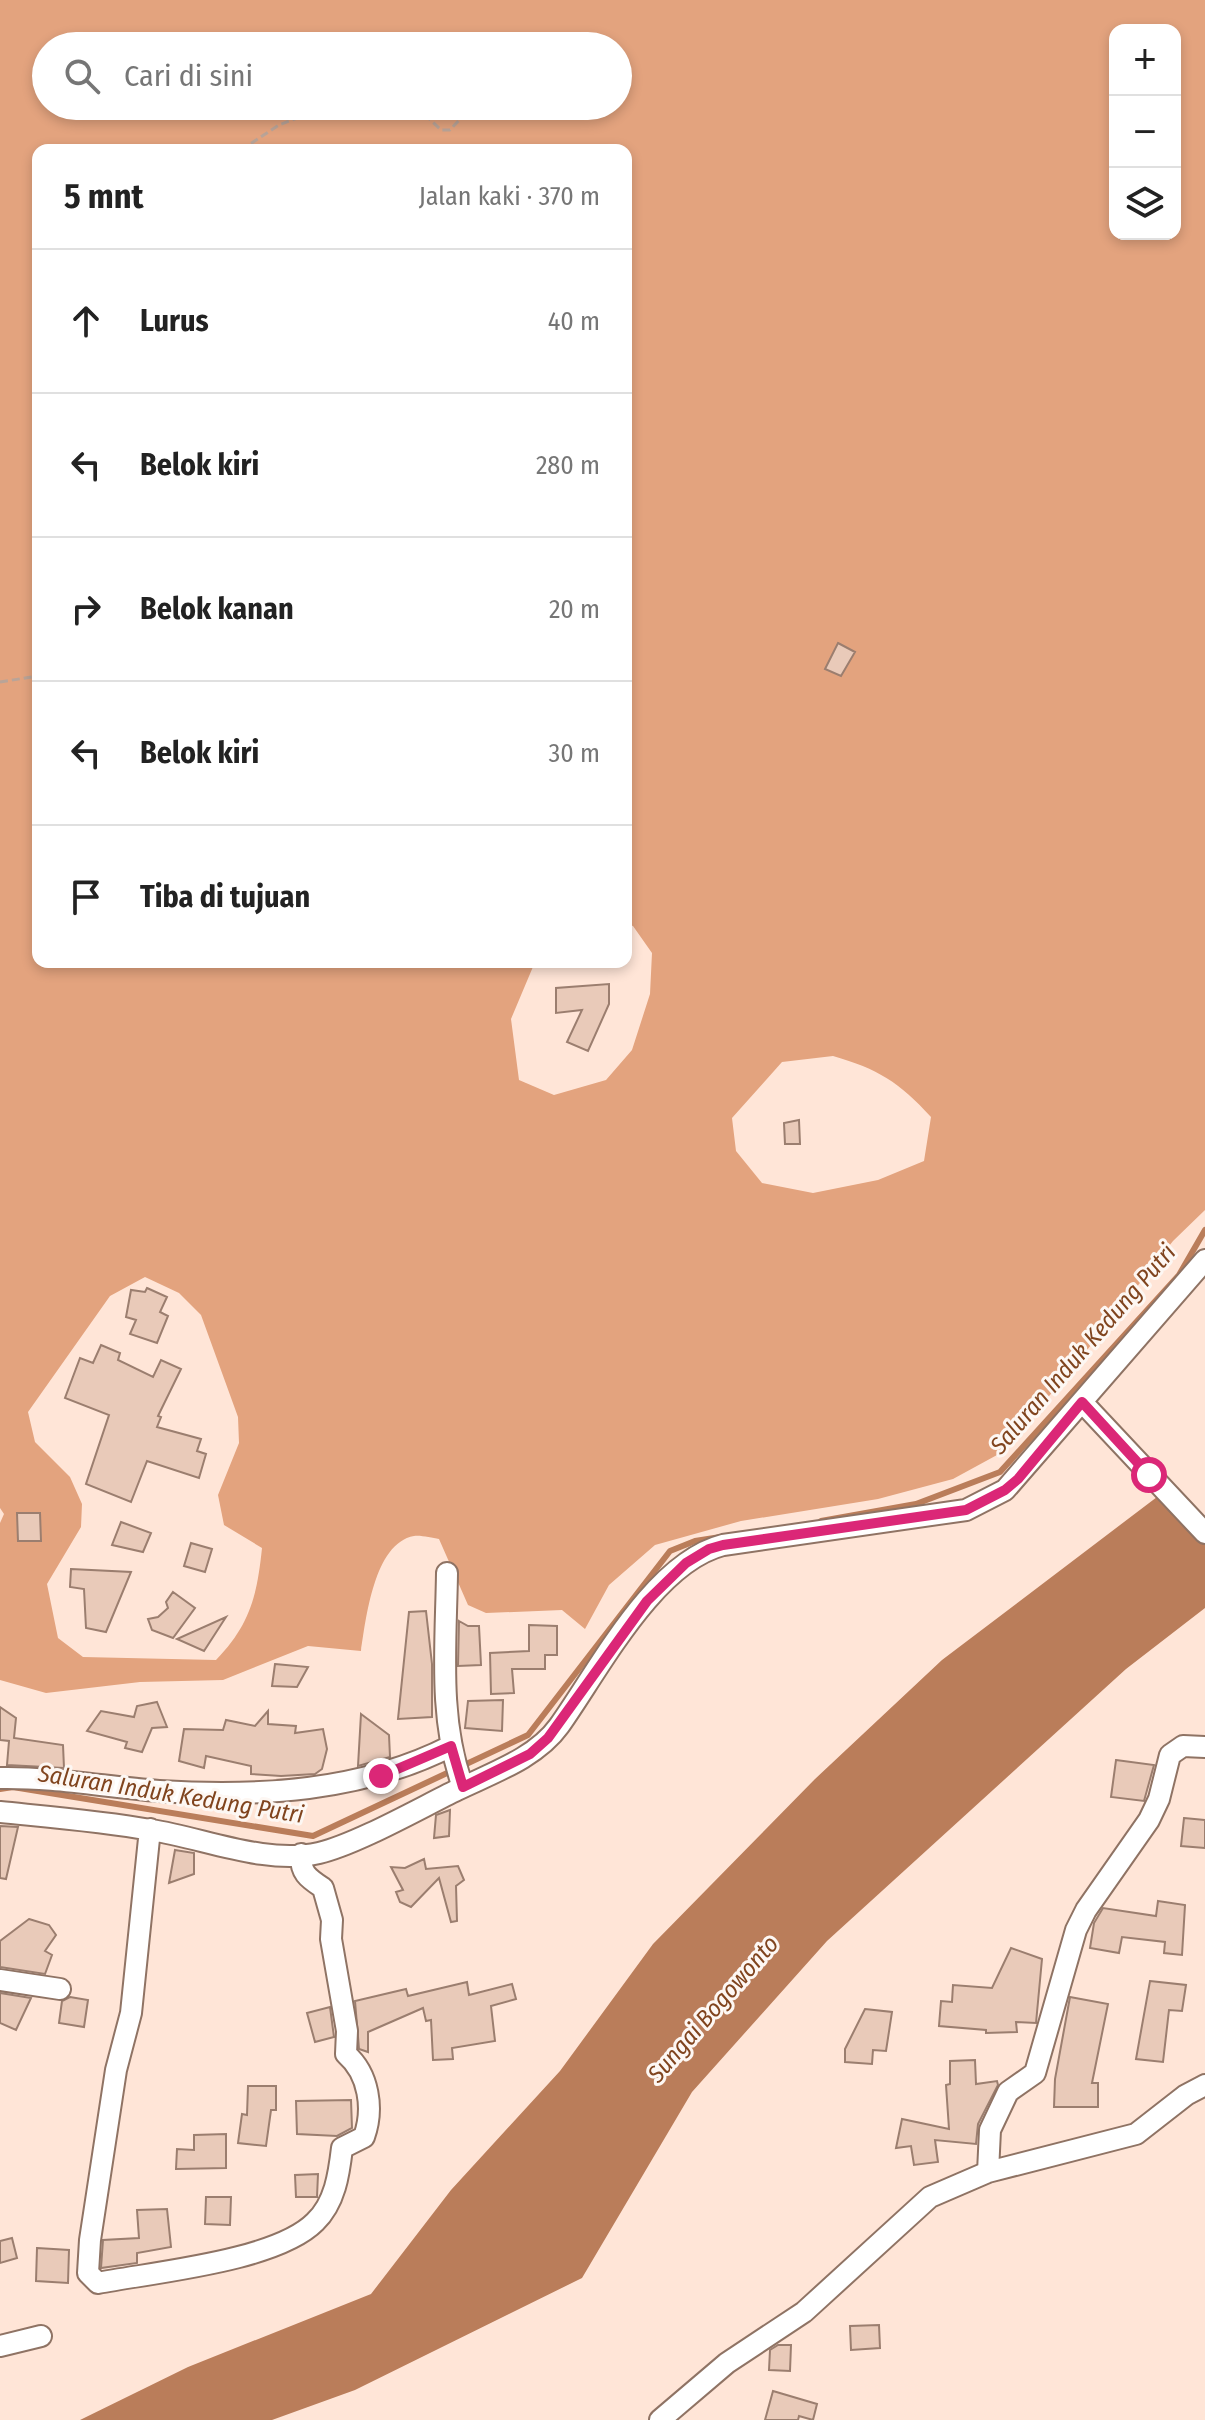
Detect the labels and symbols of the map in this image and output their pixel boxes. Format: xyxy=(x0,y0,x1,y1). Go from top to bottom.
water label: Saluran Induk Kedung Putri xyxy=(984,1239,1182,1460)
route start xyxy=(1131,1457,1167,1493)
route end xyxy=(363,1758,399,1794)
water label: Saluran Induk Kedung Putri xyxy=(35,1759,306,1829)
water label: Sungai Bogowonto xyxy=(641,1930,784,2089)

